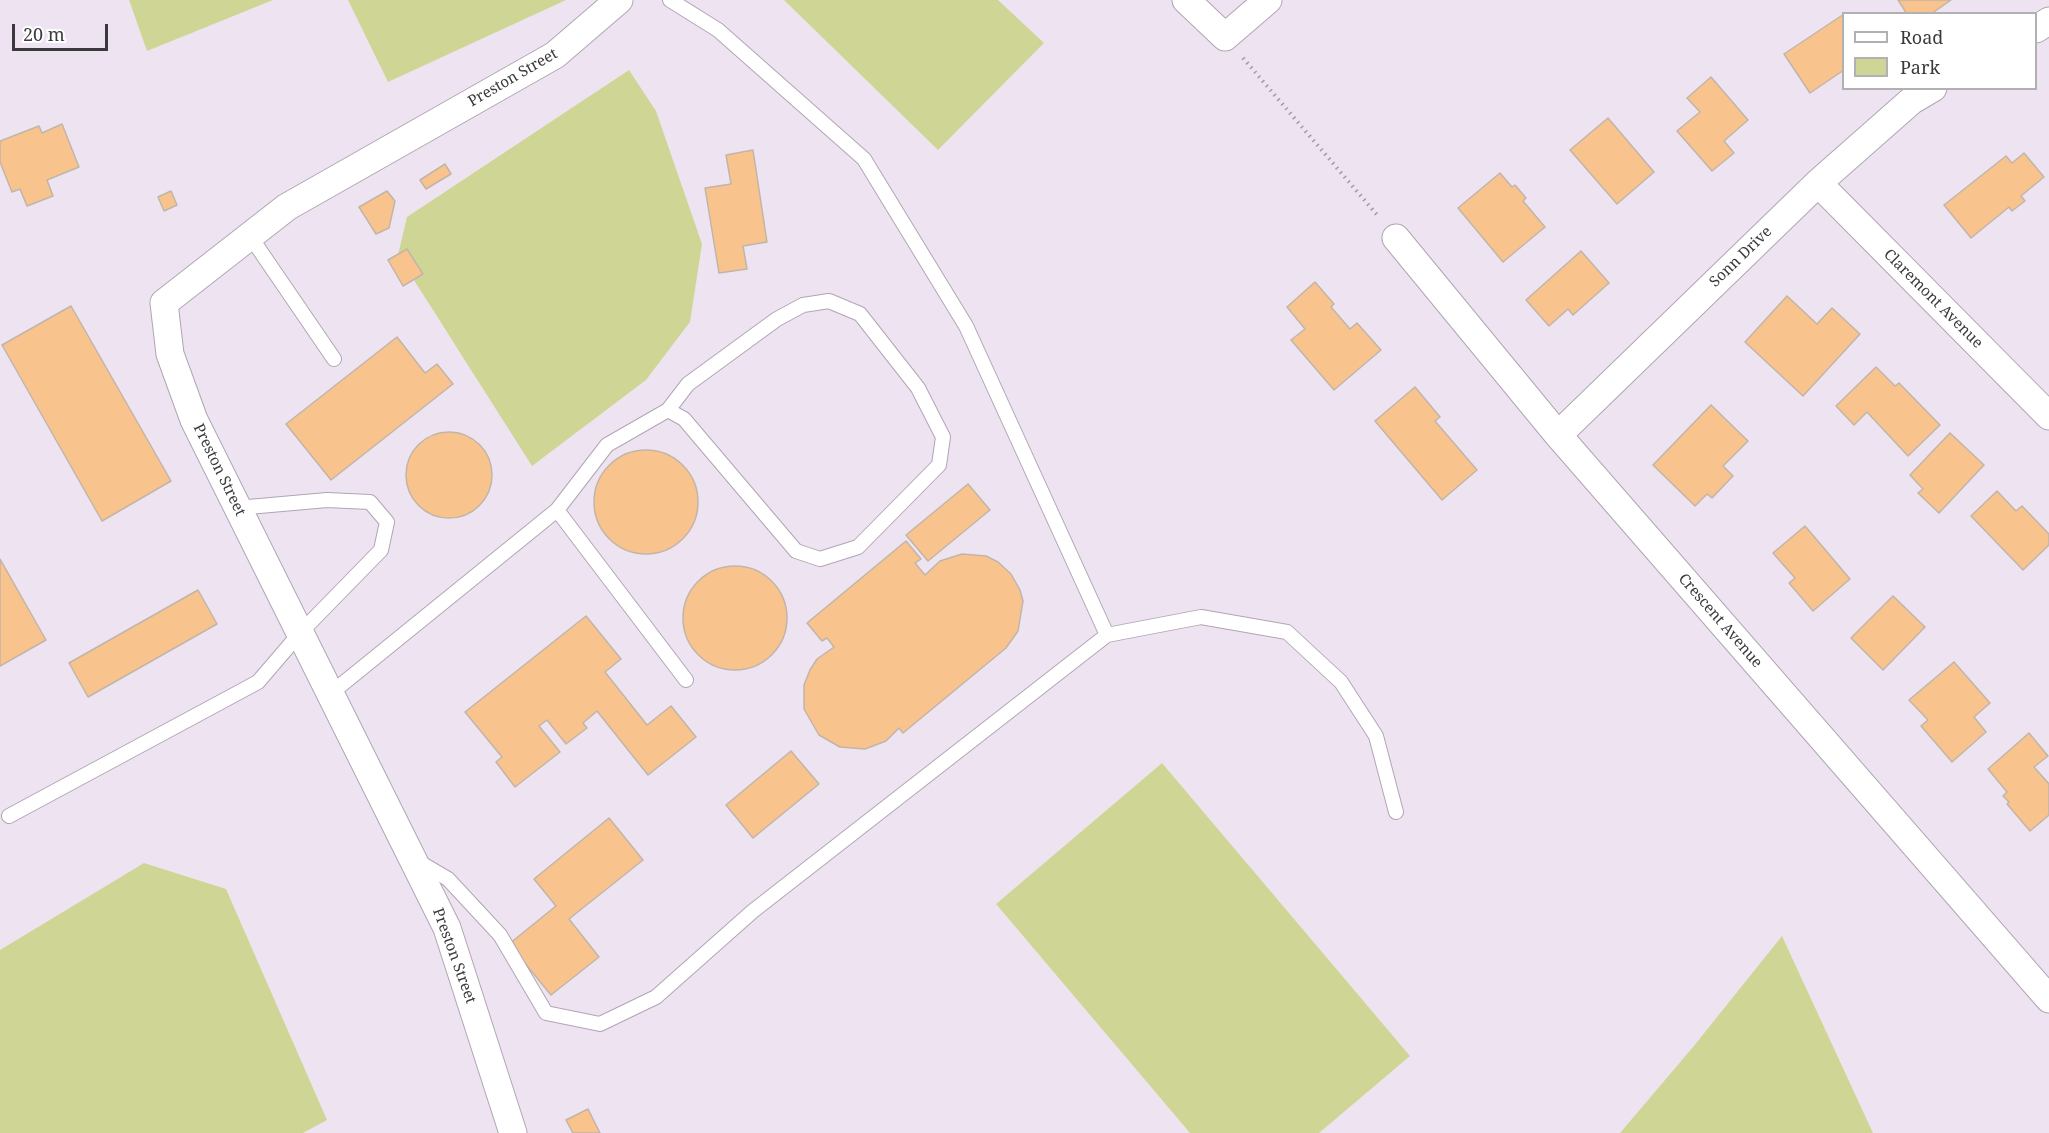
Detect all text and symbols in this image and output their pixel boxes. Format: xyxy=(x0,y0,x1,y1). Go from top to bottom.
scale bar xyxy=(15,12,111,50)
legend xyxy=(1842,12,2037,90)
text: 20 m xyxy=(23,22,65,46)
text: Road xyxy=(1900,25,1943,49)
street label: Preston Street xyxy=(465,45,561,111)
text: Park xyxy=(1900,55,1940,79)
street label: Sonn Drive xyxy=(1706,223,1776,291)
street label: Claremont Avenue xyxy=(1880,246,1986,352)
street label: Preston Street xyxy=(189,421,249,519)
street label: Crescent Avenue xyxy=(1674,570,1766,672)
street label: Preston Street xyxy=(428,906,480,1006)

